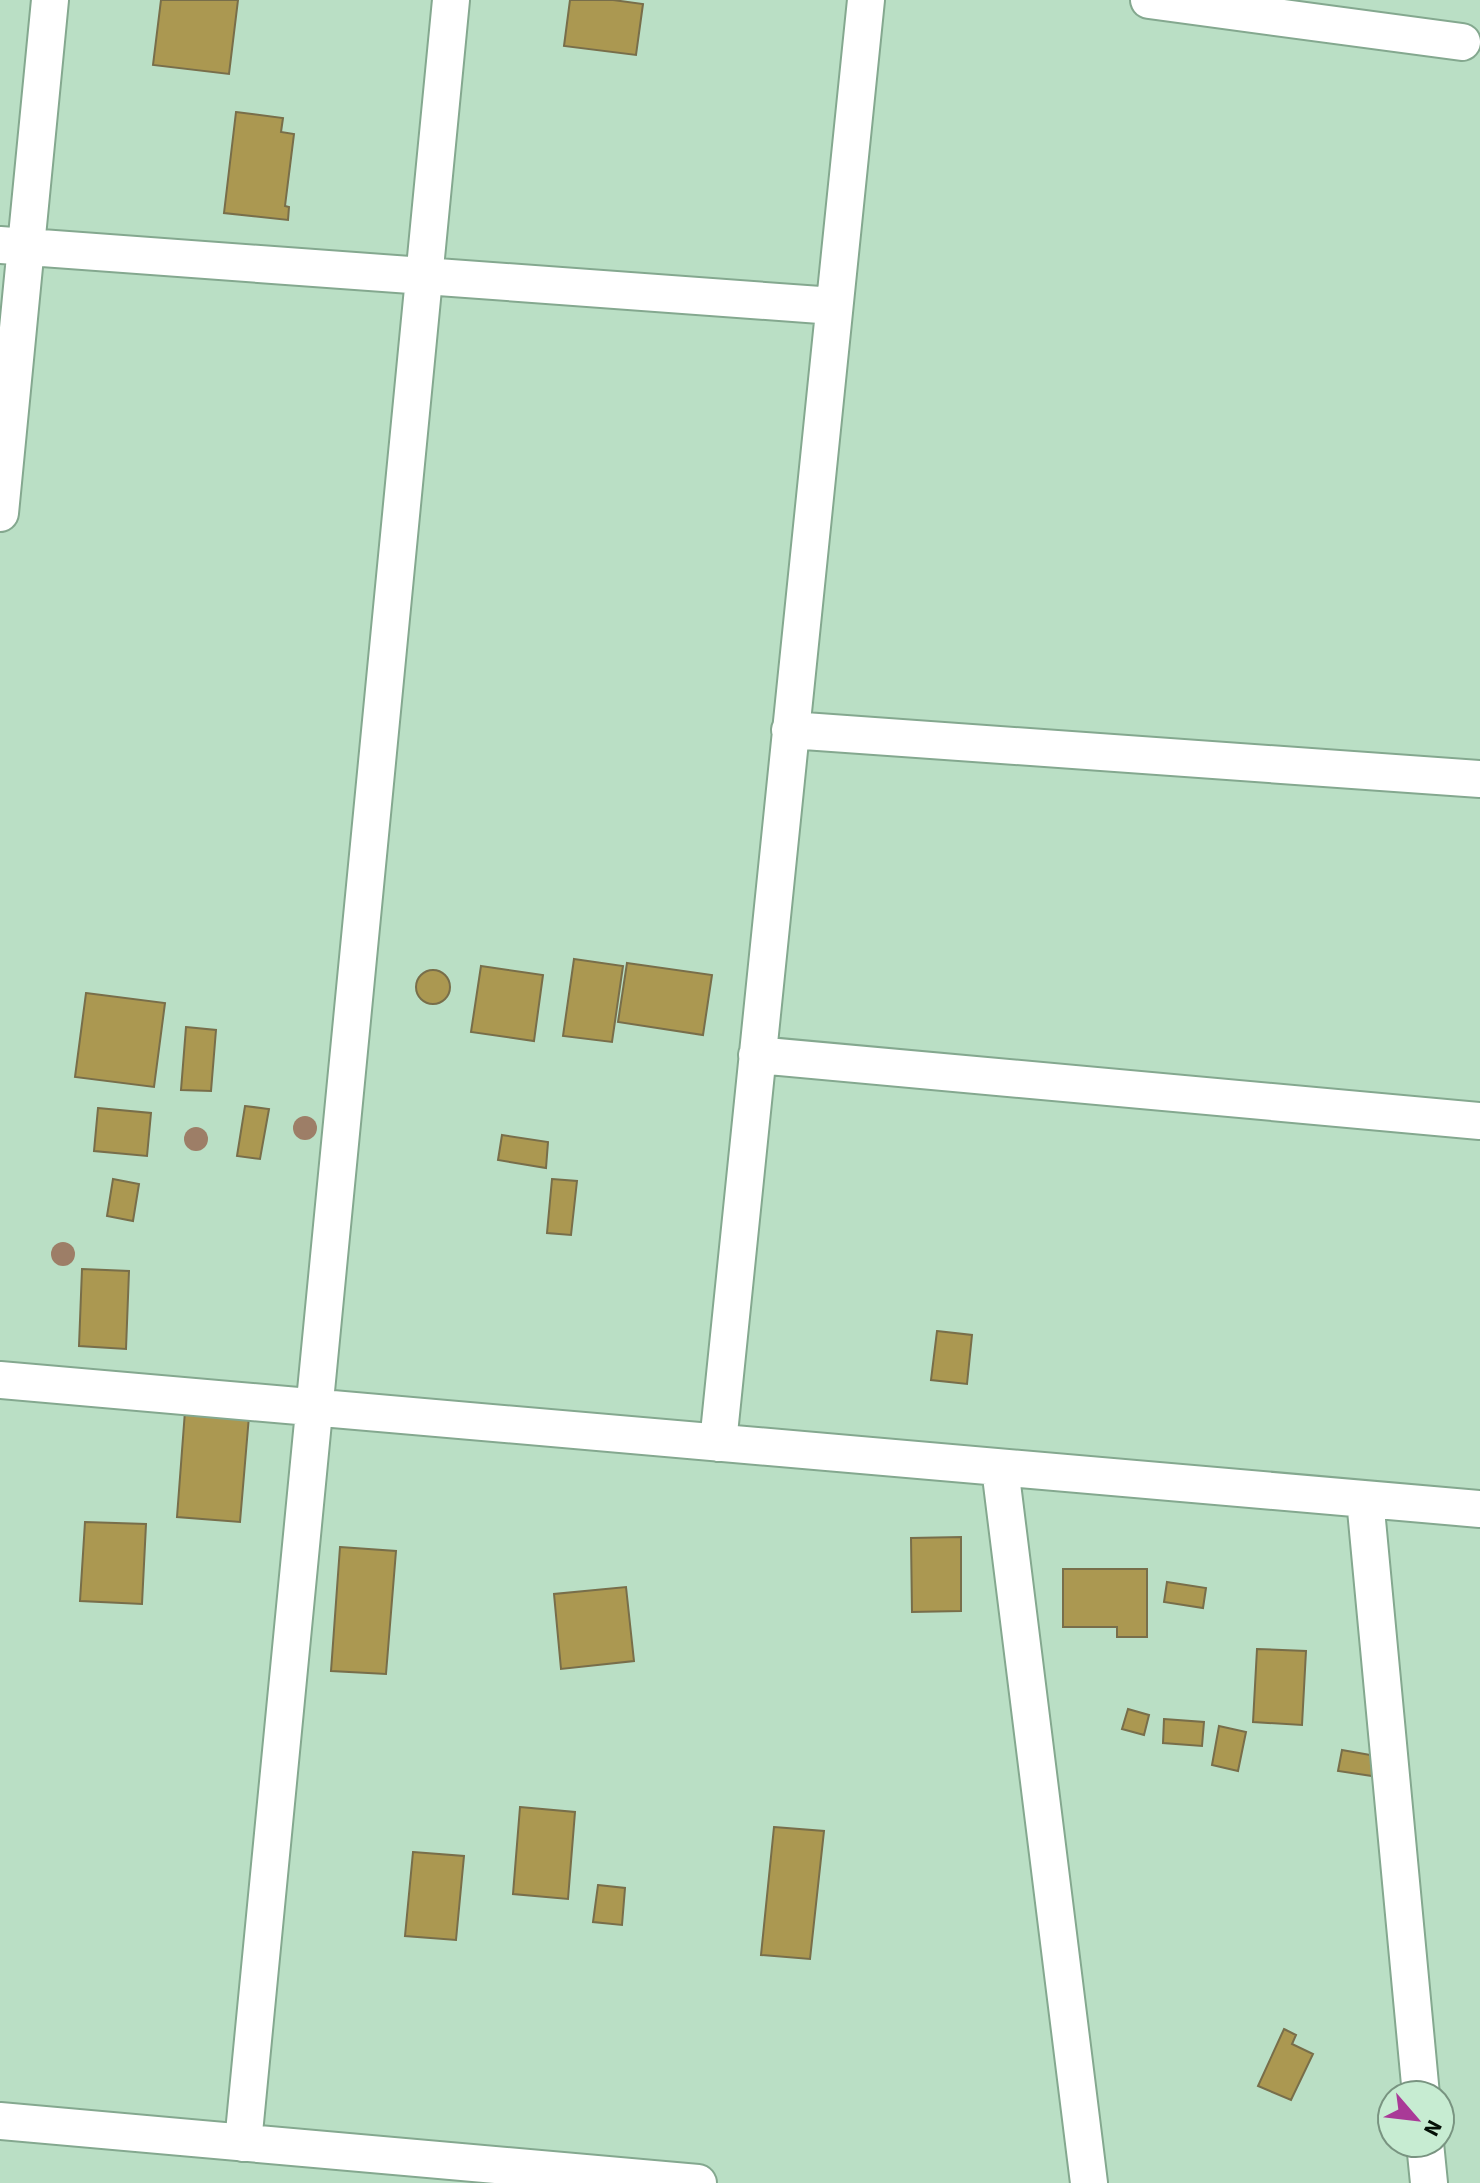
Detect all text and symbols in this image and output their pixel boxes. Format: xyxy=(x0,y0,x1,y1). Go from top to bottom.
north arrow xyxy=(1376,2079,1456,2159)
text: N xyxy=(1415,2114,1450,2142)

